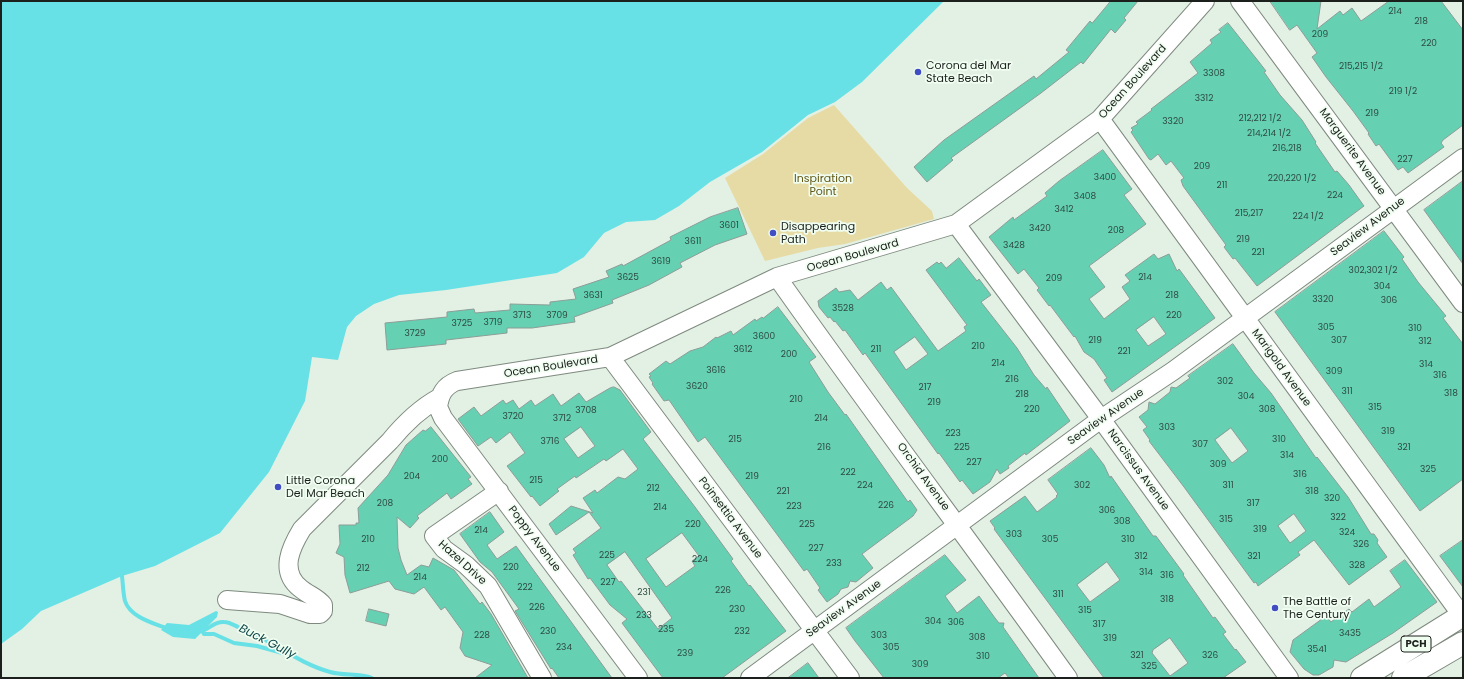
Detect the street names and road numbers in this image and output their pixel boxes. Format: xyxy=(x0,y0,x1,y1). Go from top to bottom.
street label: Ocean Boulevard xyxy=(1096,42,1170,122)
street label: Marguerite Avenue xyxy=(1316,106,1388,198)
street label: Seaview Avenue xyxy=(1328,195,1408,259)
street label: Ocean Boulevard xyxy=(805,237,901,275)
street label: Marigold Avenue xyxy=(1248,327,1314,409)
street label: Ocean Boulevard xyxy=(503,353,599,381)
street label: Seaview Avenue xyxy=(1065,386,1147,448)
street label: Narcissus Avenue xyxy=(1104,427,1172,513)
street label: Orchid Avenue xyxy=(894,440,952,514)
street label: Poinsettia Avenue xyxy=(695,475,765,561)
street label: Poppy Avenue xyxy=(505,504,563,574)
street label: Hazel Drive xyxy=(435,538,489,588)
street label: Seaview Avenue xyxy=(804,577,884,641)
road number: PCH xyxy=(1401,636,1431,652)

